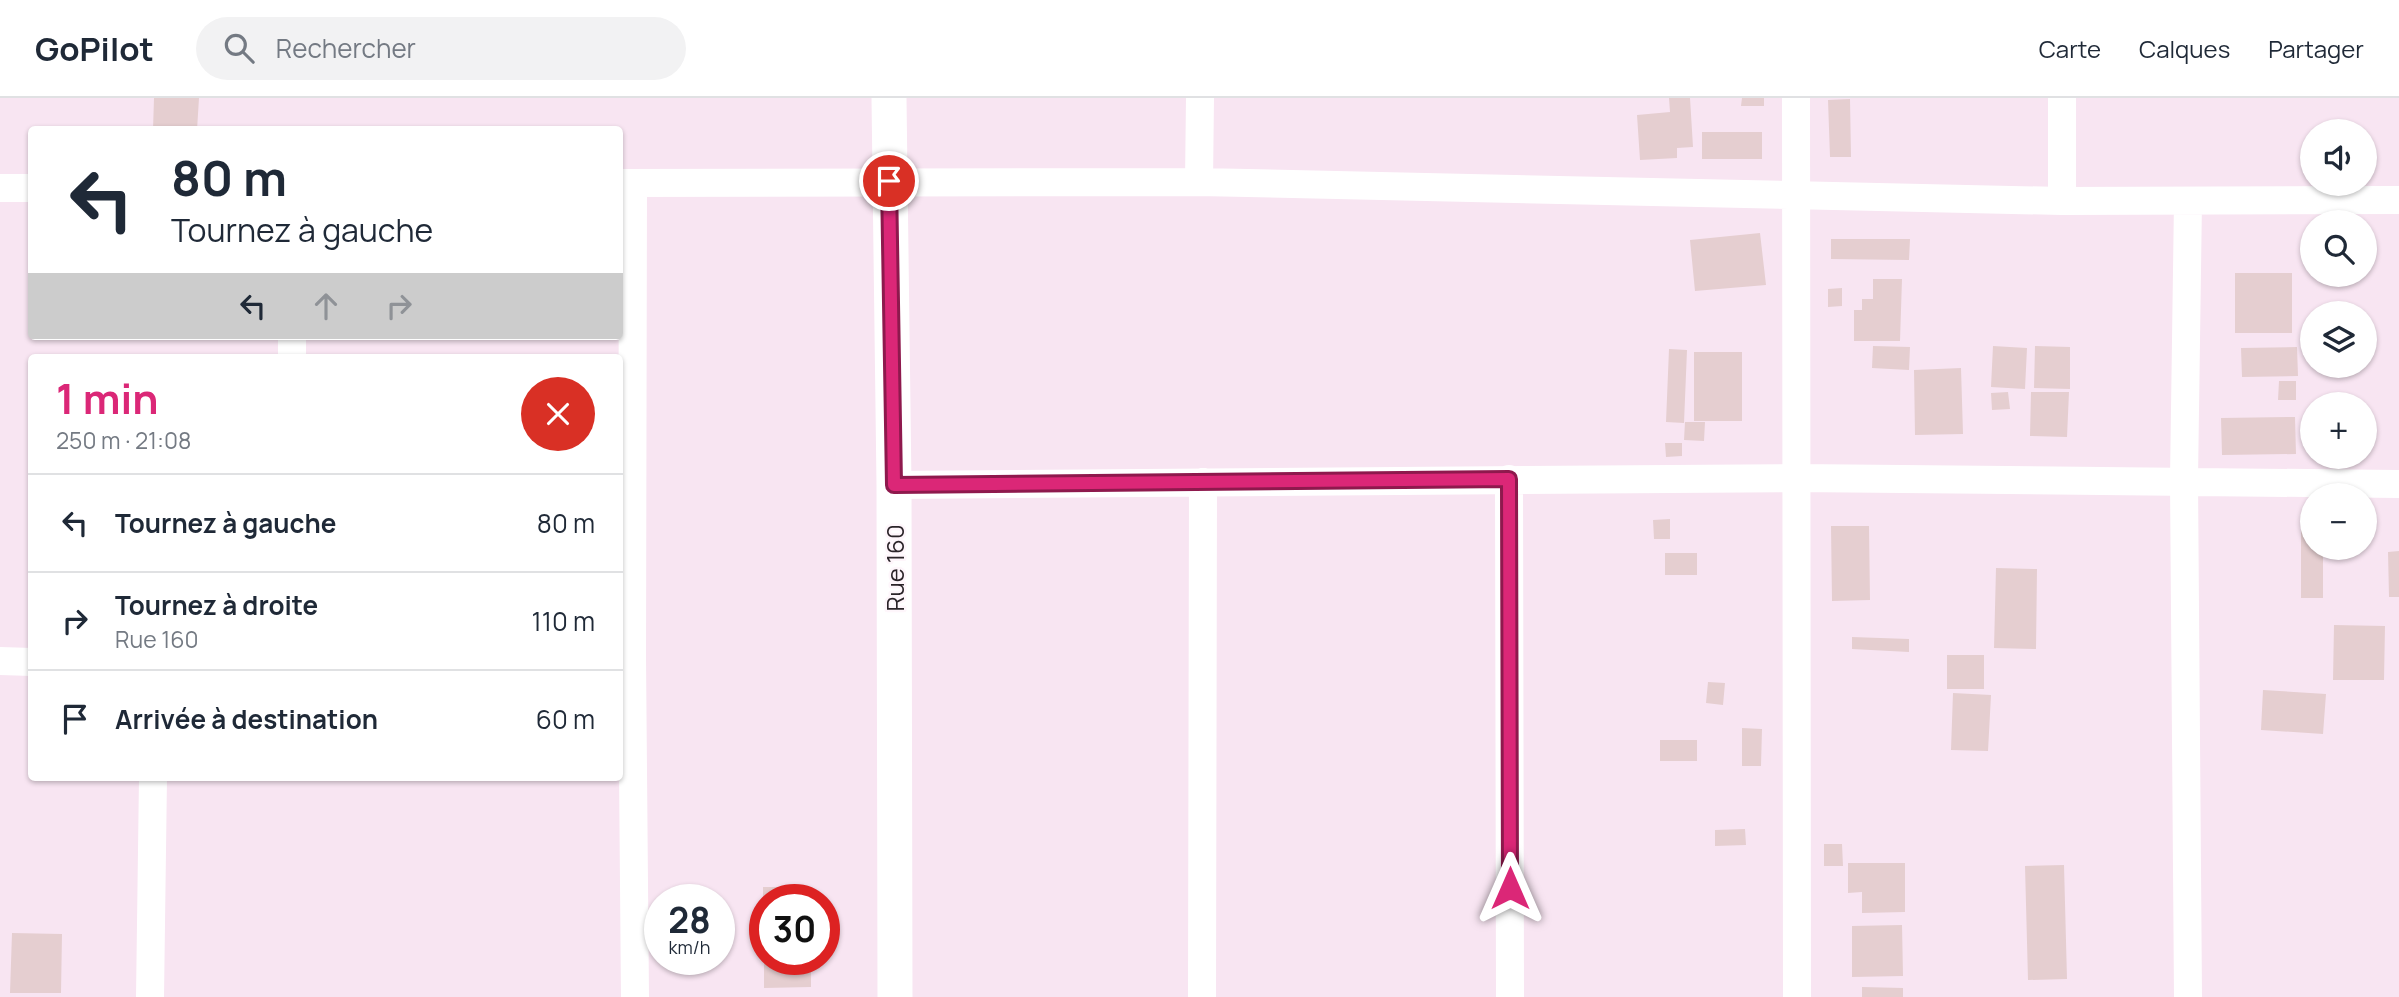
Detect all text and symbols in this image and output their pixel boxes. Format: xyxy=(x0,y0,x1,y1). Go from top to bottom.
search box xyxy=(196,17,686,80)
text: GoPilot xyxy=(35,26,154,71)
icon: search xyxy=(220,29,258,67)
text: Rechercher xyxy=(276,30,416,66)
text: Carte xyxy=(2039,32,2101,65)
text: Calques xyxy=(2139,32,2230,65)
text: Partager xyxy=(2268,32,2364,65)
map controls xyxy=(2300,119,2377,560)
button: sound xyxy=(2300,119,2377,196)
text: 80 m xyxy=(171,144,287,211)
pin xyxy=(859,151,919,211)
icon: left xyxy=(56,154,147,245)
icon: arrive xyxy=(870,162,908,200)
text: Tournez à gauche xyxy=(171,208,433,252)
button: search xyxy=(2300,210,2377,287)
icon: left xyxy=(234,287,272,325)
icon: ahead xyxy=(307,287,345,325)
icon: right xyxy=(380,287,418,325)
button: layers xyxy=(2300,301,2377,378)
text: 1 min xyxy=(56,369,159,427)
button: close xyxy=(521,377,595,451)
button: + xyxy=(2300,392,2377,469)
text: 250 m · 21:08 xyxy=(56,424,191,456)
button: − xyxy=(2300,483,2377,560)
icon: left xyxy=(56,504,94,542)
text: Tournez à gauche xyxy=(115,505,336,541)
text: 80 m xyxy=(537,505,595,541)
street label: Rue 160 xyxy=(878,524,911,612)
text: Tournez à droite xyxy=(115,587,318,623)
icon: right xyxy=(56,602,94,640)
text: 110 m xyxy=(532,603,595,639)
text: Rue 160 xyxy=(115,623,198,655)
icon: arrive xyxy=(56,700,94,738)
text: Arrivée à destination xyxy=(115,701,378,737)
text: 60 m xyxy=(536,701,595,737)
position arrow xyxy=(1473,851,1547,925)
speed limit sign: 30 xyxy=(749,884,840,975)
text: 28 xyxy=(668,896,711,944)
text: km/h xyxy=(669,935,710,959)

